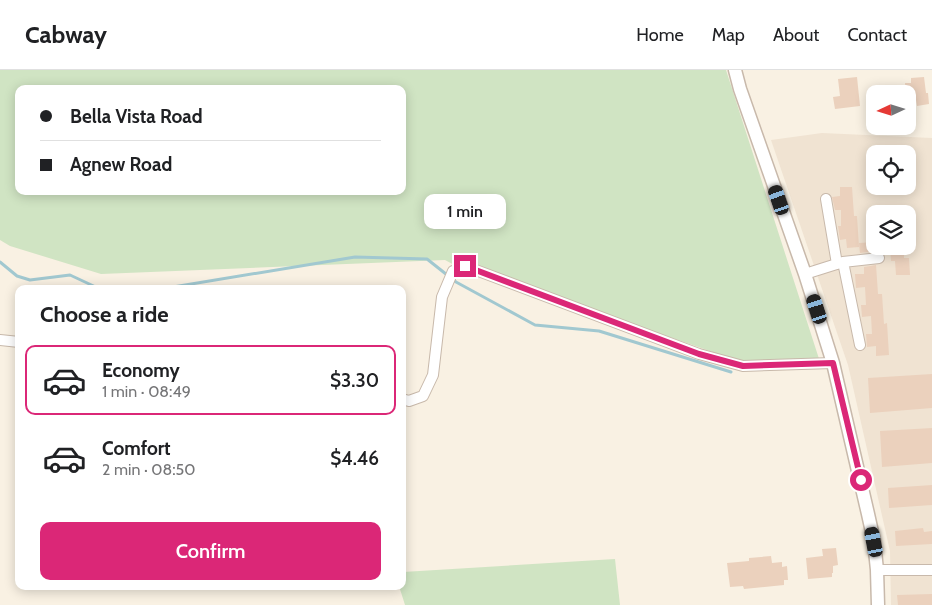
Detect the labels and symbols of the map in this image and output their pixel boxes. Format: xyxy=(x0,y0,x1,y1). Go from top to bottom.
north arrow xyxy=(866,85,916,135)
car xyxy=(767,183,790,217)
callout: 1 min xyxy=(424,194,506,228)
route end xyxy=(454,255,476,277)
car xyxy=(805,292,828,326)
route start xyxy=(850,469,872,491)
car xyxy=(863,526,884,558)

